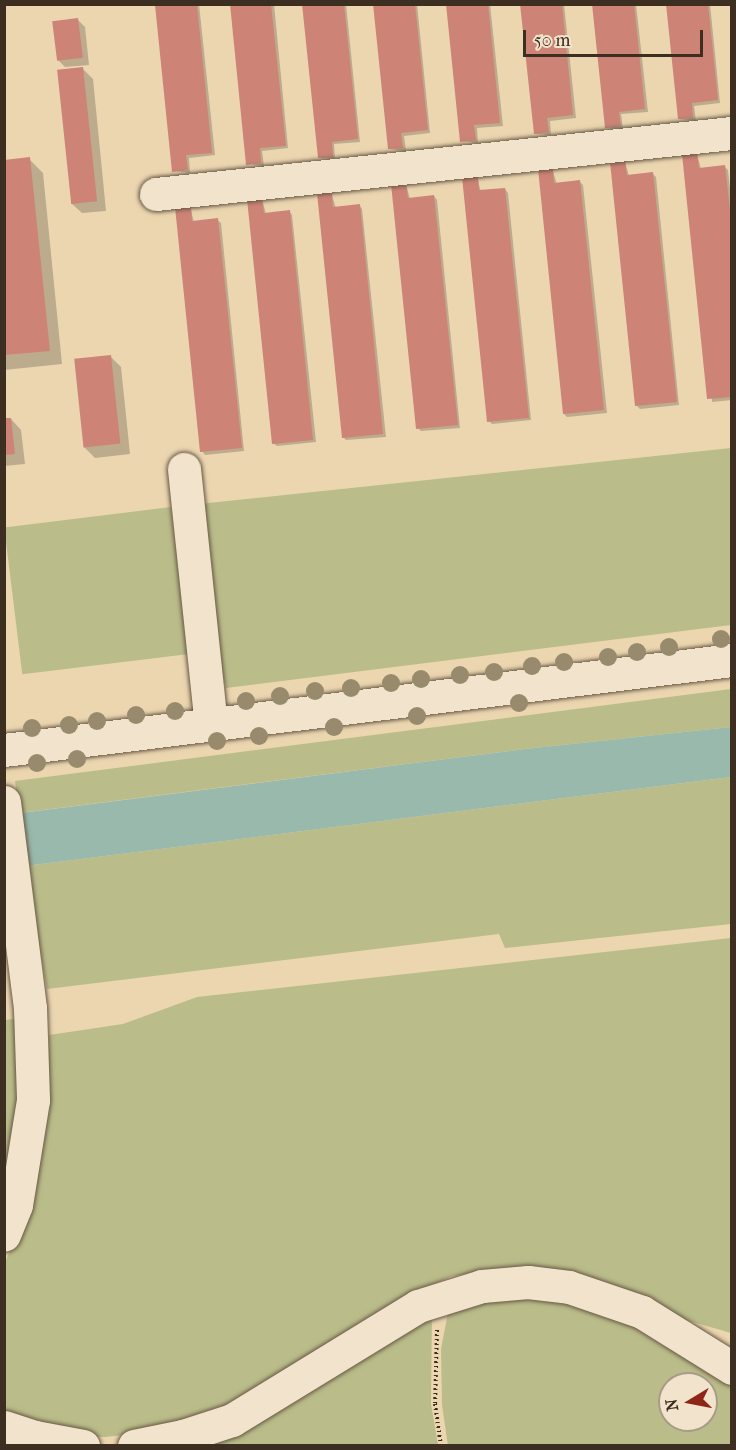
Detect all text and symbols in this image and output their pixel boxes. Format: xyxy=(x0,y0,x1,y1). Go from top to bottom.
scale bar xyxy=(526,18,706,56)
text: 50 m xyxy=(534,30,570,51)
north arrow xyxy=(658,1372,718,1432)
text: N xyxy=(661,1397,682,1413)

